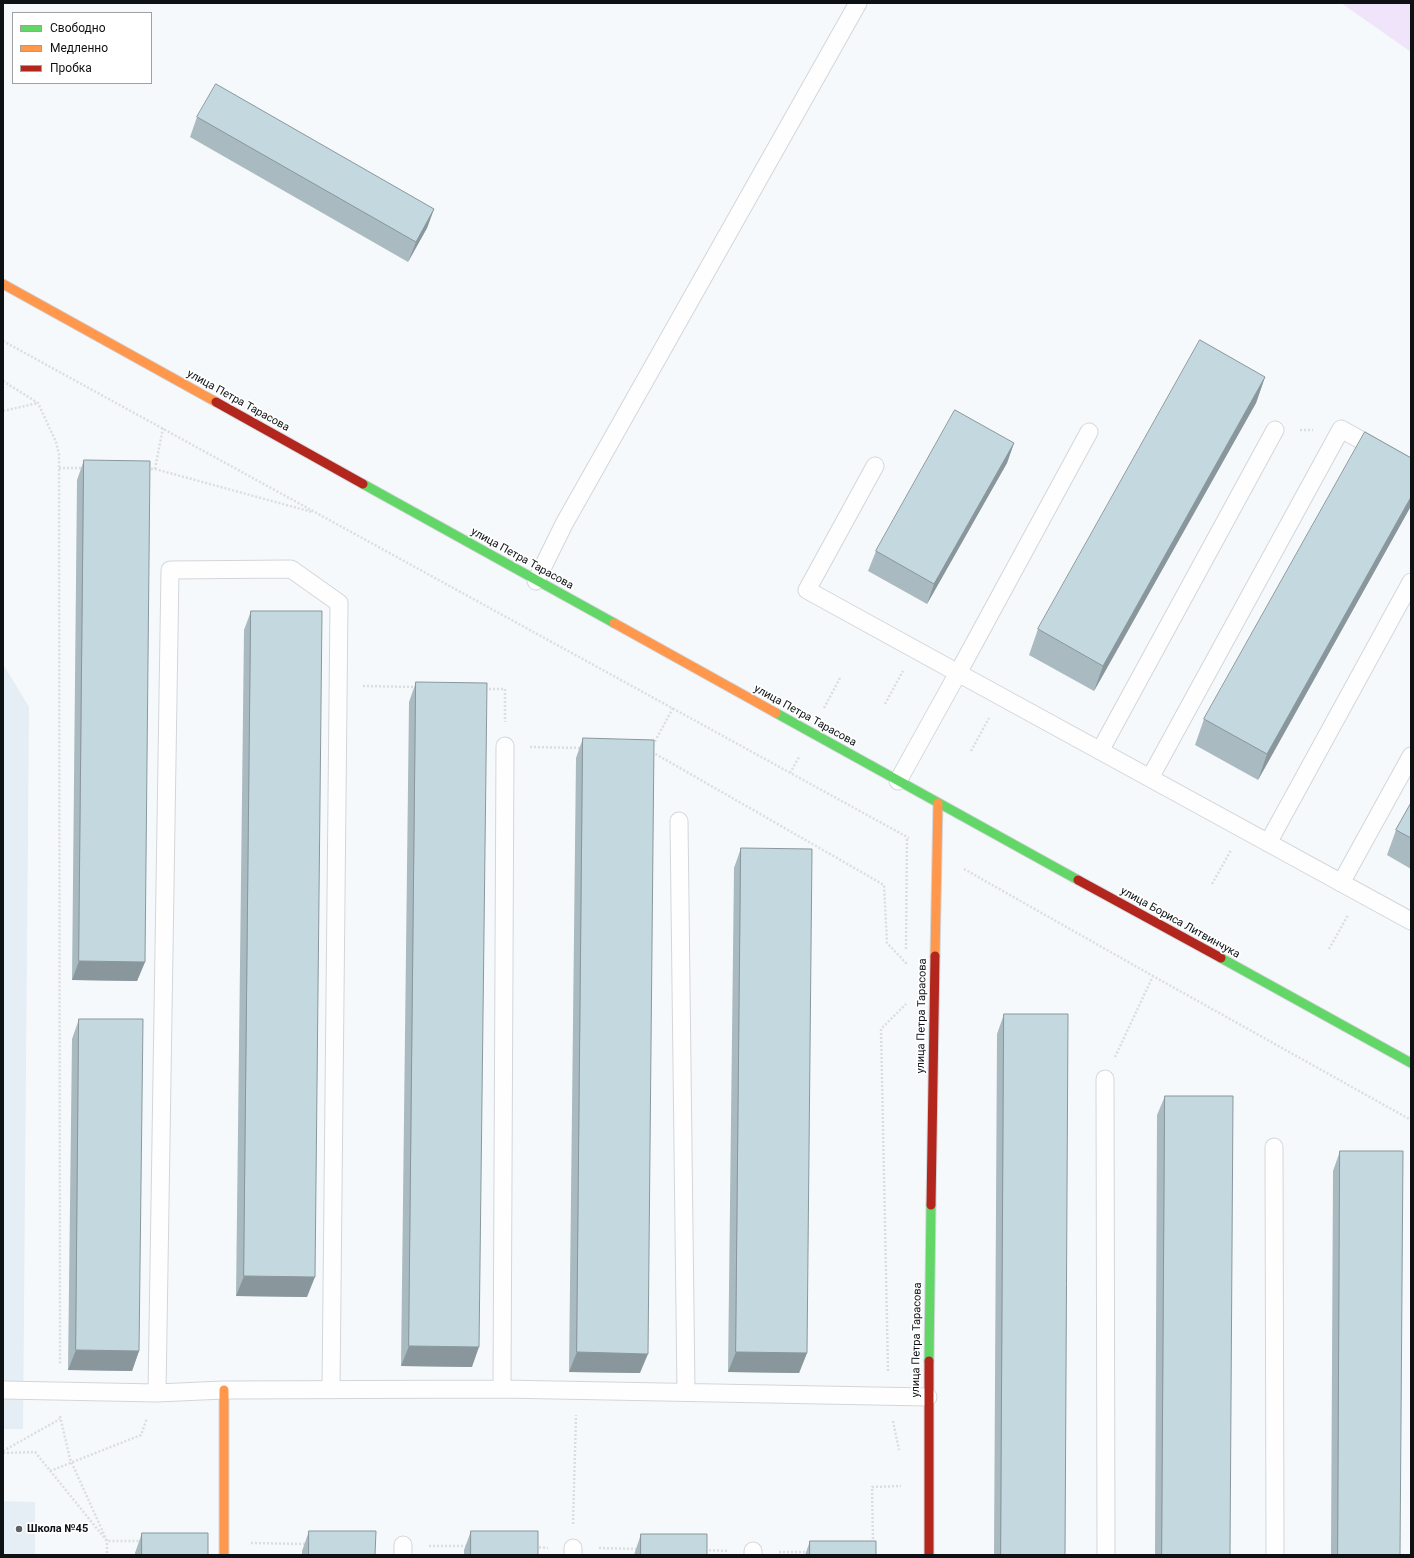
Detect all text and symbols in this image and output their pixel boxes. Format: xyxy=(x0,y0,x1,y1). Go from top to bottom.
legend xyxy=(12,12,152,84)
text: Свободно xyxy=(50,21,106,35)
text: Медленно xyxy=(50,41,108,55)
text: Пробка xyxy=(50,61,92,75)
street label: улица Петра Тарасова xyxy=(184,367,292,435)
street label: улица Петра Тарасова xyxy=(468,525,576,593)
street label: улица Петра Тарасова xyxy=(751,682,859,750)
street label: улица Бориса Литвинчука xyxy=(1118,885,1242,961)
street label: улица Петра Тарасова xyxy=(914,958,930,1074)
street label: улица Петра Тарасова xyxy=(909,1282,925,1398)
place label: Школа №45 xyxy=(27,1522,88,1536)
marker: Школа №45 xyxy=(14,1524,24,1534)

